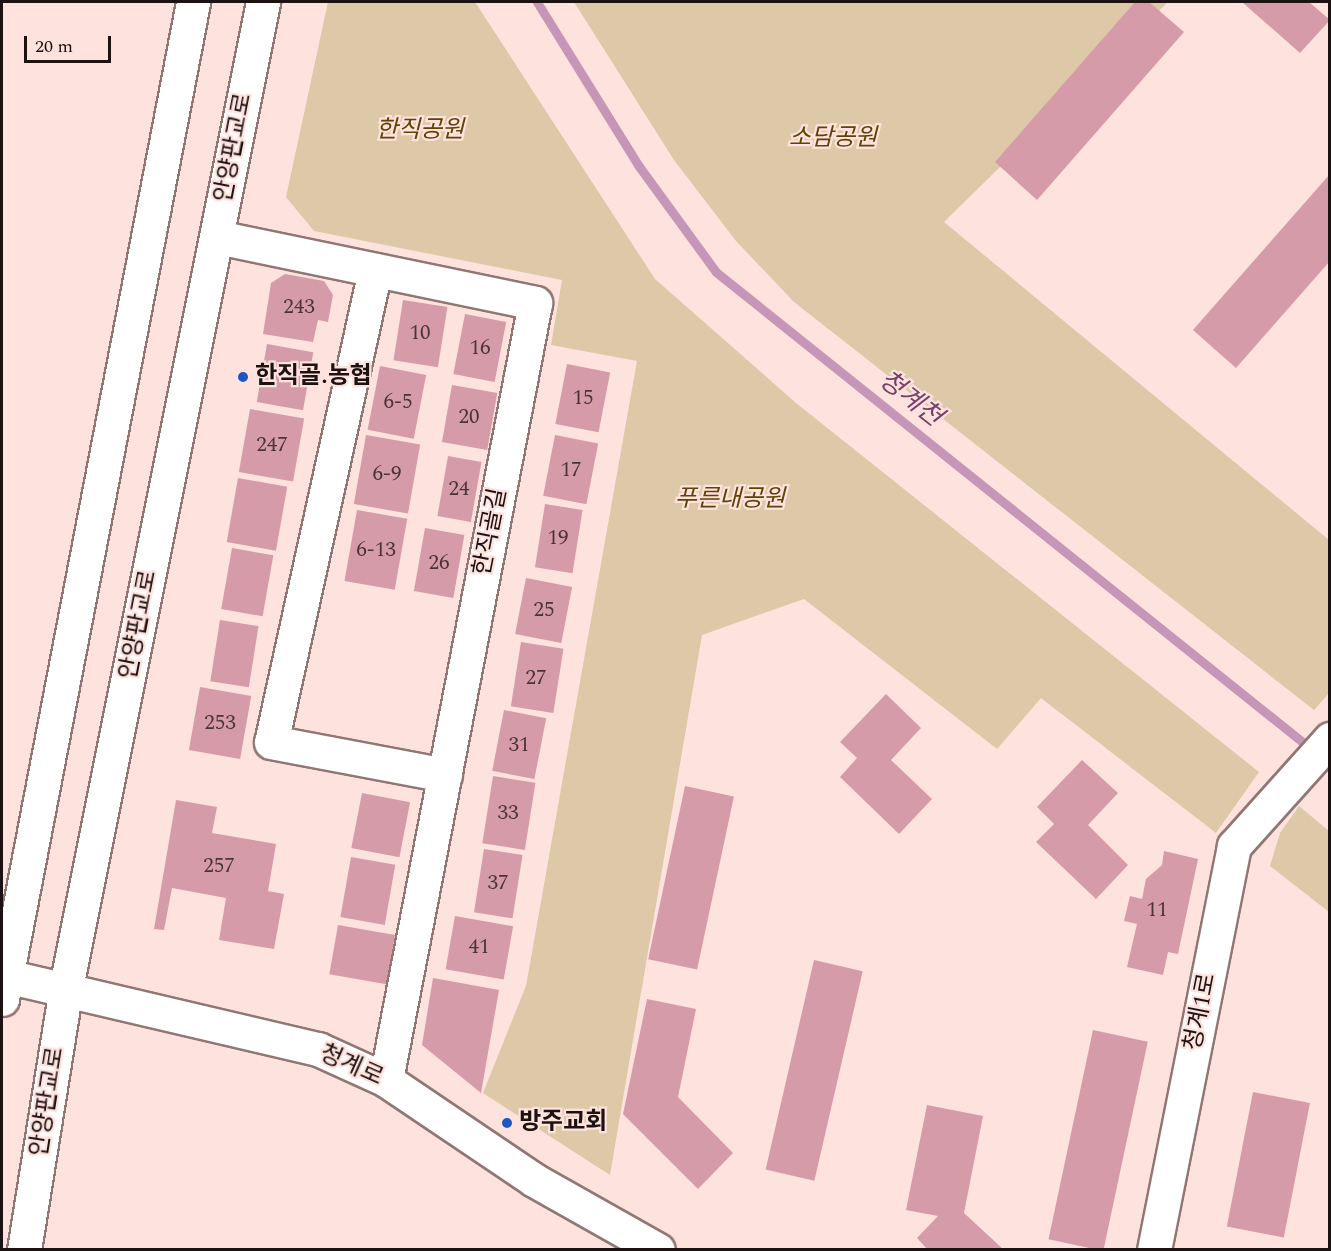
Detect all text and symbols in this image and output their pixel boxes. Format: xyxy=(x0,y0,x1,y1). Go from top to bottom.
scale bar xyxy=(27,24,114,62)
text: 20 m xyxy=(35,33,73,60)
street label: 안양판교로 xyxy=(209,91,259,205)
park label: 한직공원 xyxy=(376,117,464,145)
park label: 소담공원 xyxy=(789,125,877,153)
house number: 243 xyxy=(283,294,315,320)
house number: 10 xyxy=(410,320,430,346)
house number: 16 xyxy=(470,335,490,361)
place label: 한직골.농협 xyxy=(255,363,372,391)
water label: 청계천 xyxy=(872,365,948,433)
marker: 한직골.농협 xyxy=(236,370,250,384)
house number: 15 xyxy=(573,385,593,411)
house number: 6-5 xyxy=(384,389,412,415)
house number: 20 xyxy=(459,404,479,430)
house number: 247 xyxy=(256,432,288,458)
house number: 17 xyxy=(561,457,581,483)
house number: 6-9 xyxy=(373,461,401,487)
house number: 24 xyxy=(449,476,469,502)
street label: 한직골길 xyxy=(468,486,514,578)
park label: 푸른내공원 xyxy=(675,486,785,514)
house number: 19 xyxy=(548,525,568,551)
house number: 6-13 xyxy=(356,537,396,563)
house number: 26 xyxy=(429,550,449,576)
street label: 안양판교로 xyxy=(114,568,164,682)
house number: 25 xyxy=(534,597,554,623)
house number: 27 xyxy=(526,665,546,691)
house number: 253 xyxy=(204,710,236,736)
house number: 31 xyxy=(509,732,529,758)
house number: 33 xyxy=(498,800,518,826)
house number: 257 xyxy=(203,853,235,879)
house number: 37 xyxy=(488,870,508,896)
house number: 11 xyxy=(1147,897,1167,923)
house number: 41 xyxy=(469,934,489,960)
street label: 청계1로 xyxy=(1179,971,1223,1053)
street label: 청계로 xyxy=(315,1039,387,1093)
street label: 안양판교로 xyxy=(25,1045,71,1159)
place label: 방주교회 xyxy=(519,1109,607,1137)
marker: 방주교회 xyxy=(500,1116,514,1130)

